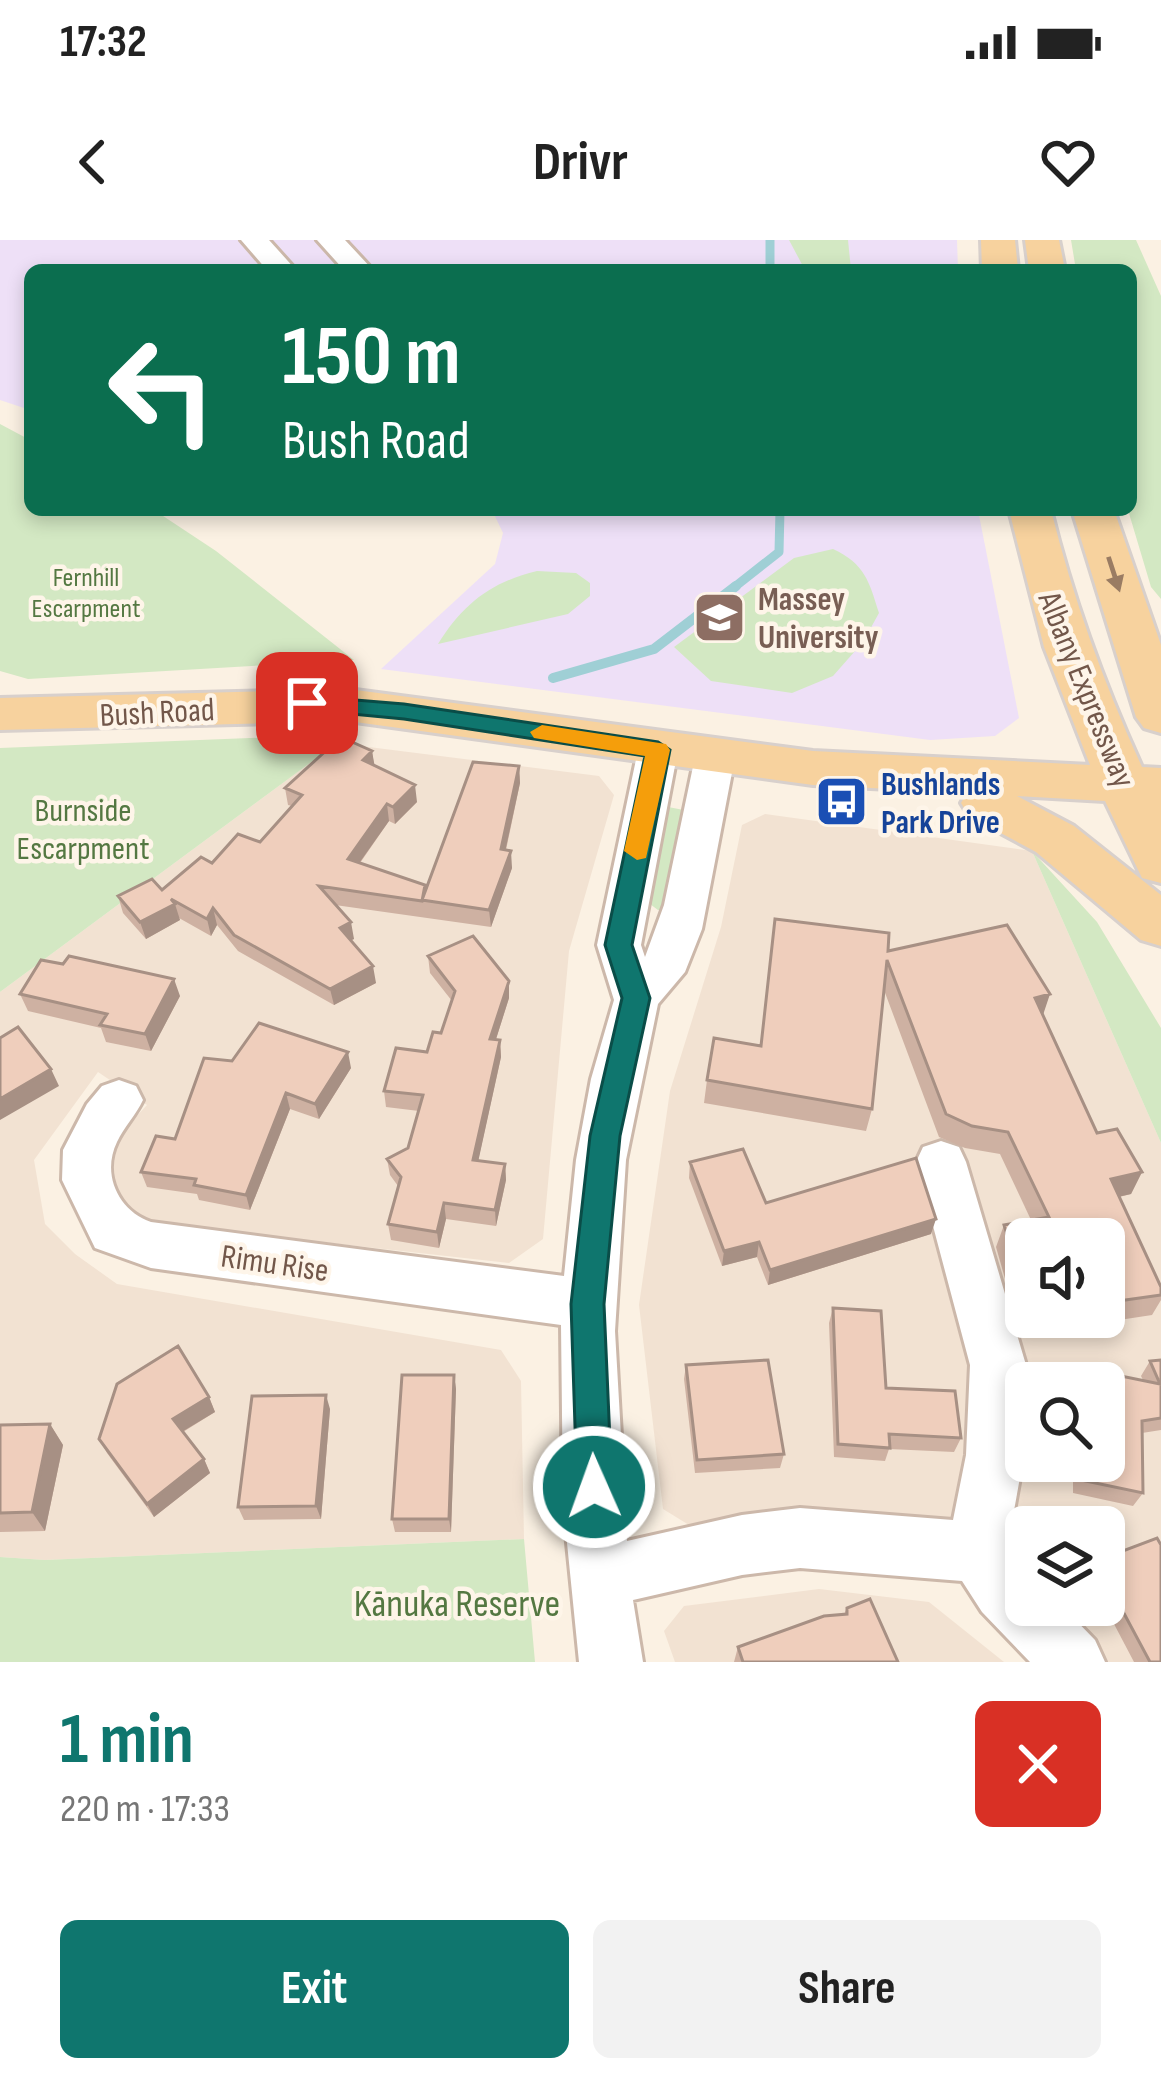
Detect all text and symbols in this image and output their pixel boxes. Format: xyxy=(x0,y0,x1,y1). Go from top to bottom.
text: 17:32 xyxy=(60,15,147,70)
icon: back xyxy=(60,129,126,195)
icon: heart xyxy=(1035,129,1101,195)
text: Drivr xyxy=(533,130,628,195)
text: 150 m xyxy=(282,307,461,408)
icon: left xyxy=(84,312,240,468)
text: Bush Road xyxy=(282,409,470,474)
one-way arrow xyxy=(1106,556,1124,593)
park label: Fernhill Escarpment xyxy=(32,562,140,625)
place label: Massey University xyxy=(758,580,879,658)
street label: Albany Expressway xyxy=(1028,585,1144,794)
school or university icon: Massey University xyxy=(691,589,747,645)
pin xyxy=(256,652,358,754)
icon: arrive xyxy=(274,670,340,736)
street label: Bush Road xyxy=(99,690,215,736)
place label: Bushlands Park Drive xyxy=(881,765,1000,843)
bus stop icon: Bushlands Park Drive xyxy=(814,774,870,830)
park label: Burnside Escarpment xyxy=(17,791,149,869)
map controls xyxy=(1005,1218,1125,1626)
button: sound xyxy=(1005,1218,1125,1338)
street label: Rimu Rise xyxy=(218,1237,331,1291)
button: search xyxy=(1005,1362,1125,1482)
position arrow xyxy=(531,1424,657,1550)
button: layers xyxy=(1005,1506,1125,1626)
park label: Kānuka Reserve xyxy=(354,1581,560,1628)
text: 1 min xyxy=(60,1697,194,1784)
button: close xyxy=(975,1701,1101,1827)
text: 220 m · 17:33 xyxy=(60,1786,230,1833)
button: Exit xyxy=(60,1920,569,2058)
button: Share xyxy=(593,1920,1101,2058)

